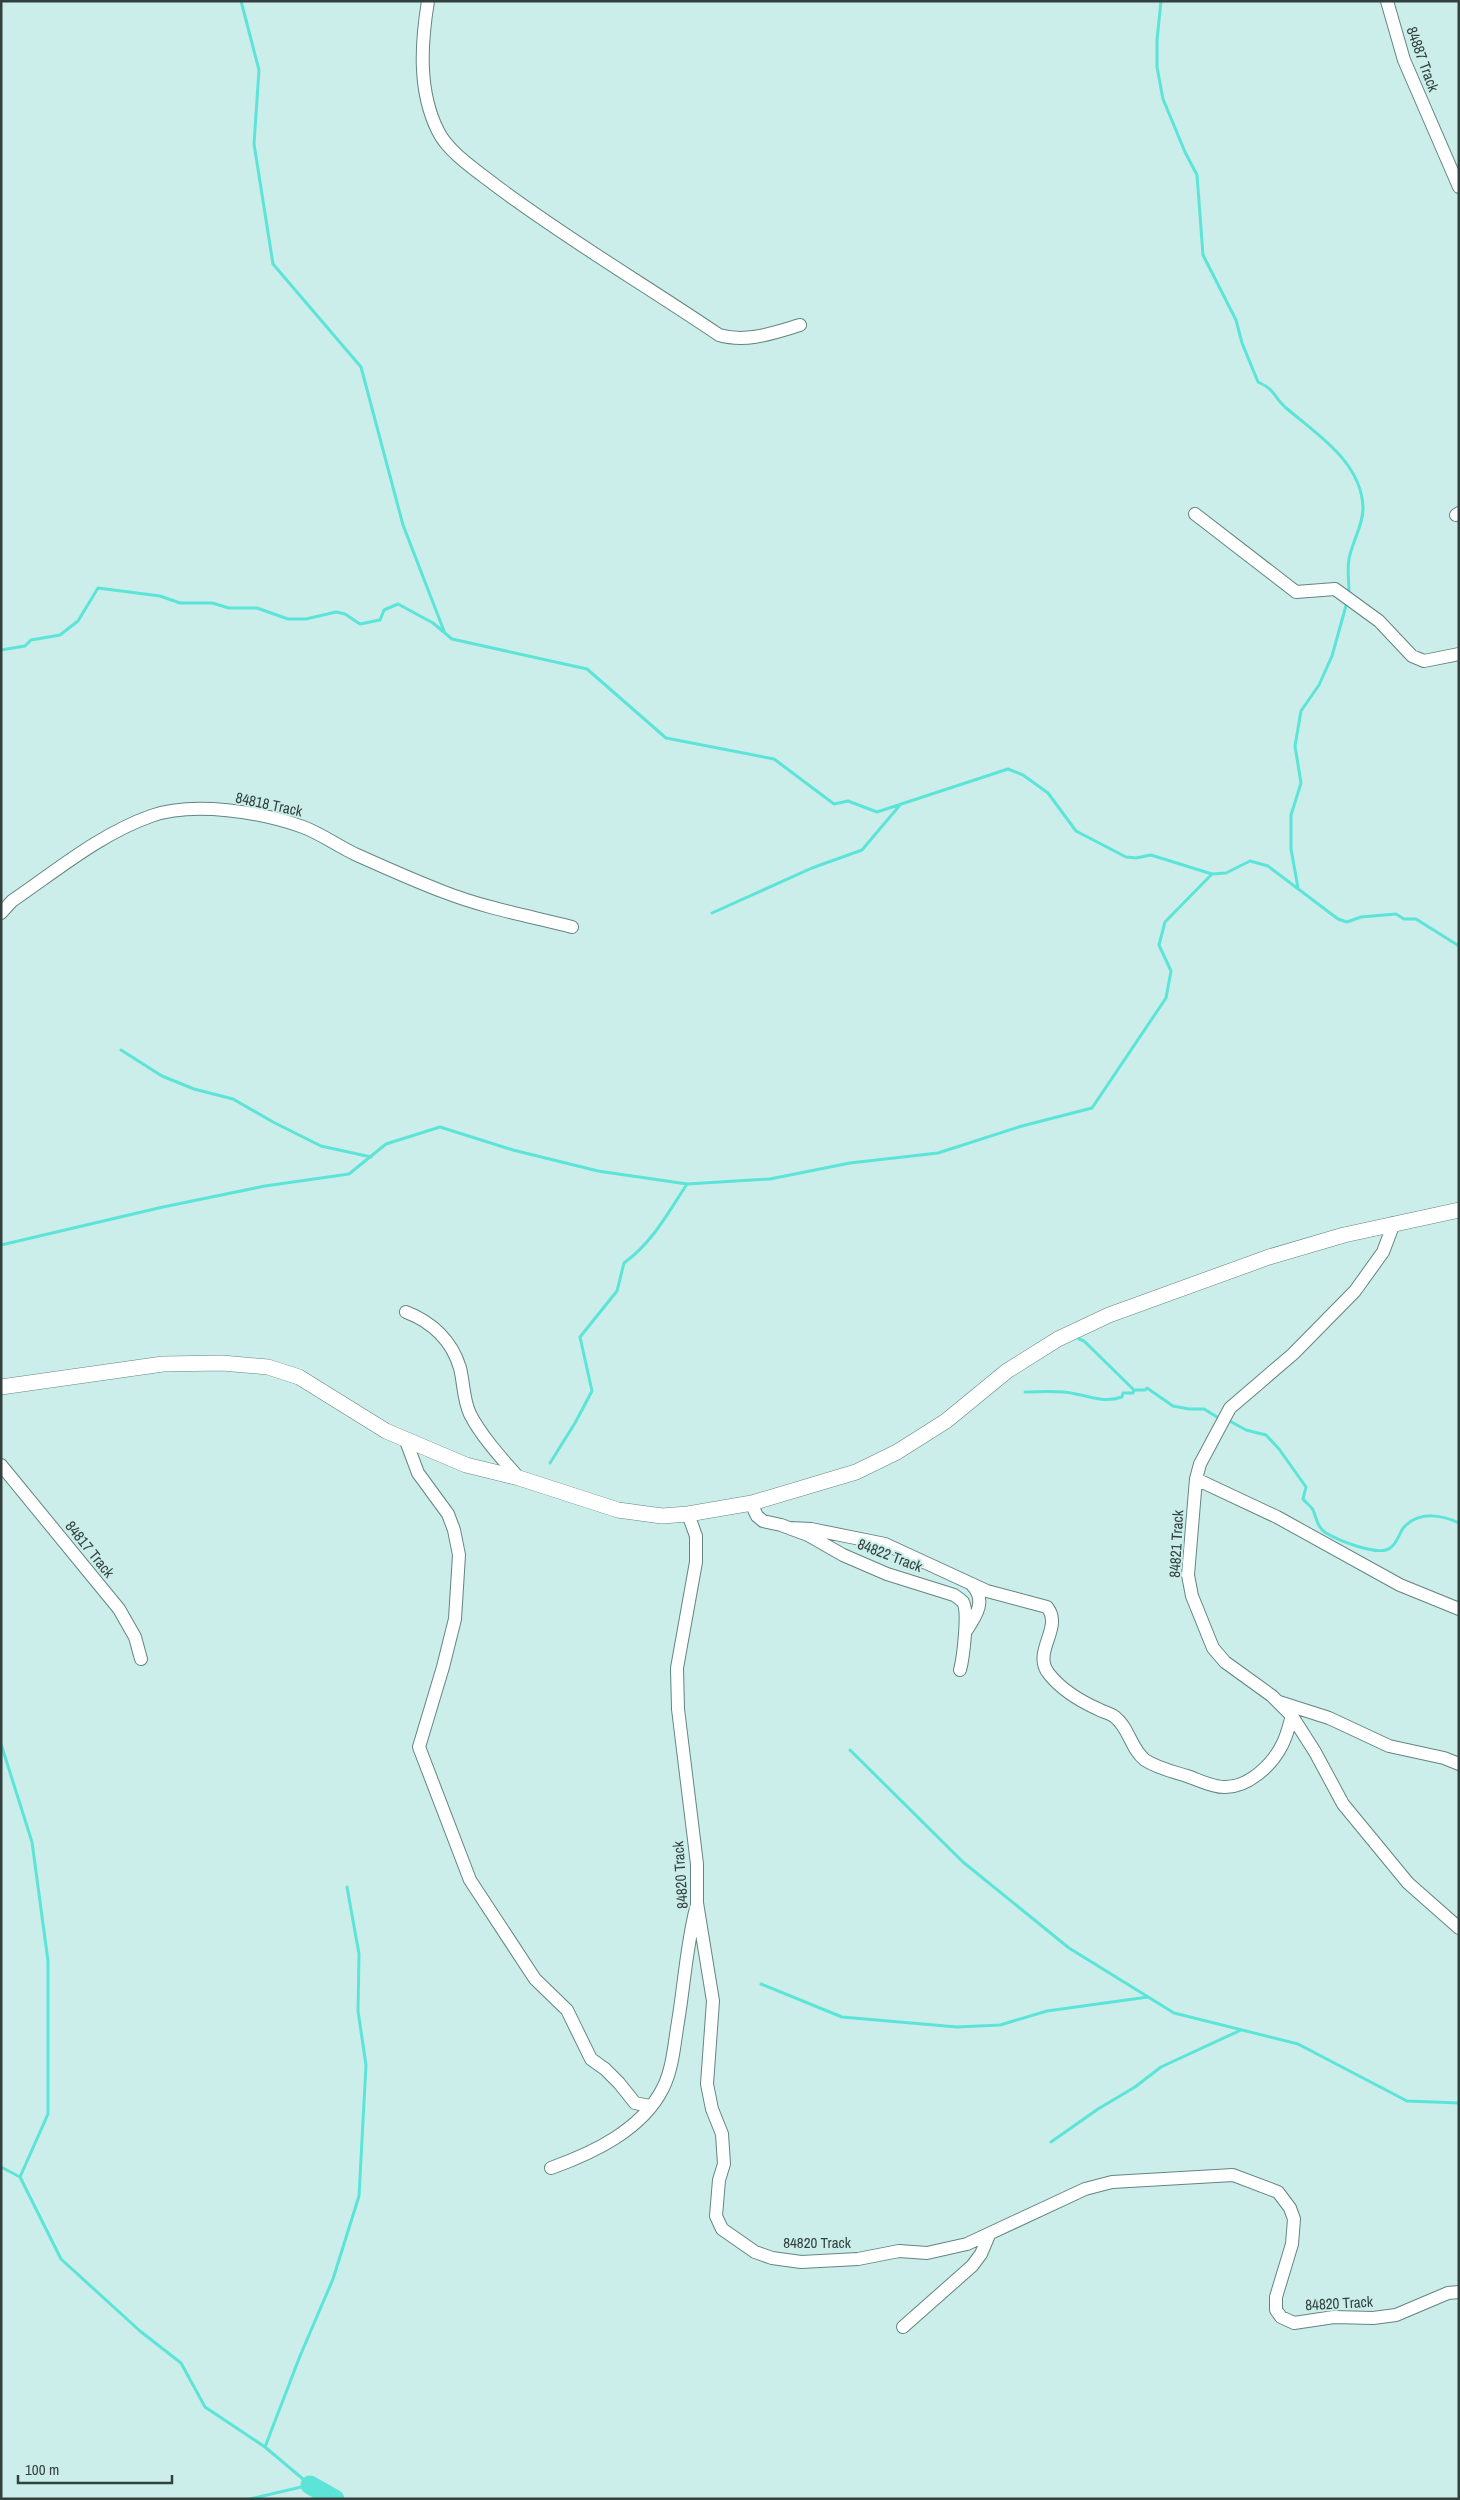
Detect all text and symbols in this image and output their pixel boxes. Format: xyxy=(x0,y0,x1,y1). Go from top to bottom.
street label: 84887 Track xyxy=(1402,24,1445,95)
street label: 84818 Track xyxy=(234,787,305,821)
street label: 84821 Track xyxy=(1164,1509,1188,1578)
street label: 84817 Track xyxy=(61,1516,120,1583)
street label: 84822 Track xyxy=(855,1533,926,1577)
street label: 84820 Track xyxy=(667,1840,693,1910)
street label: 84820 Track xyxy=(783,2232,852,2253)
street label: 84820 Track xyxy=(1305,2291,1374,2315)
scale bar xyxy=(18,2452,171,2484)
text: 100 m xyxy=(25,2459,59,2480)

